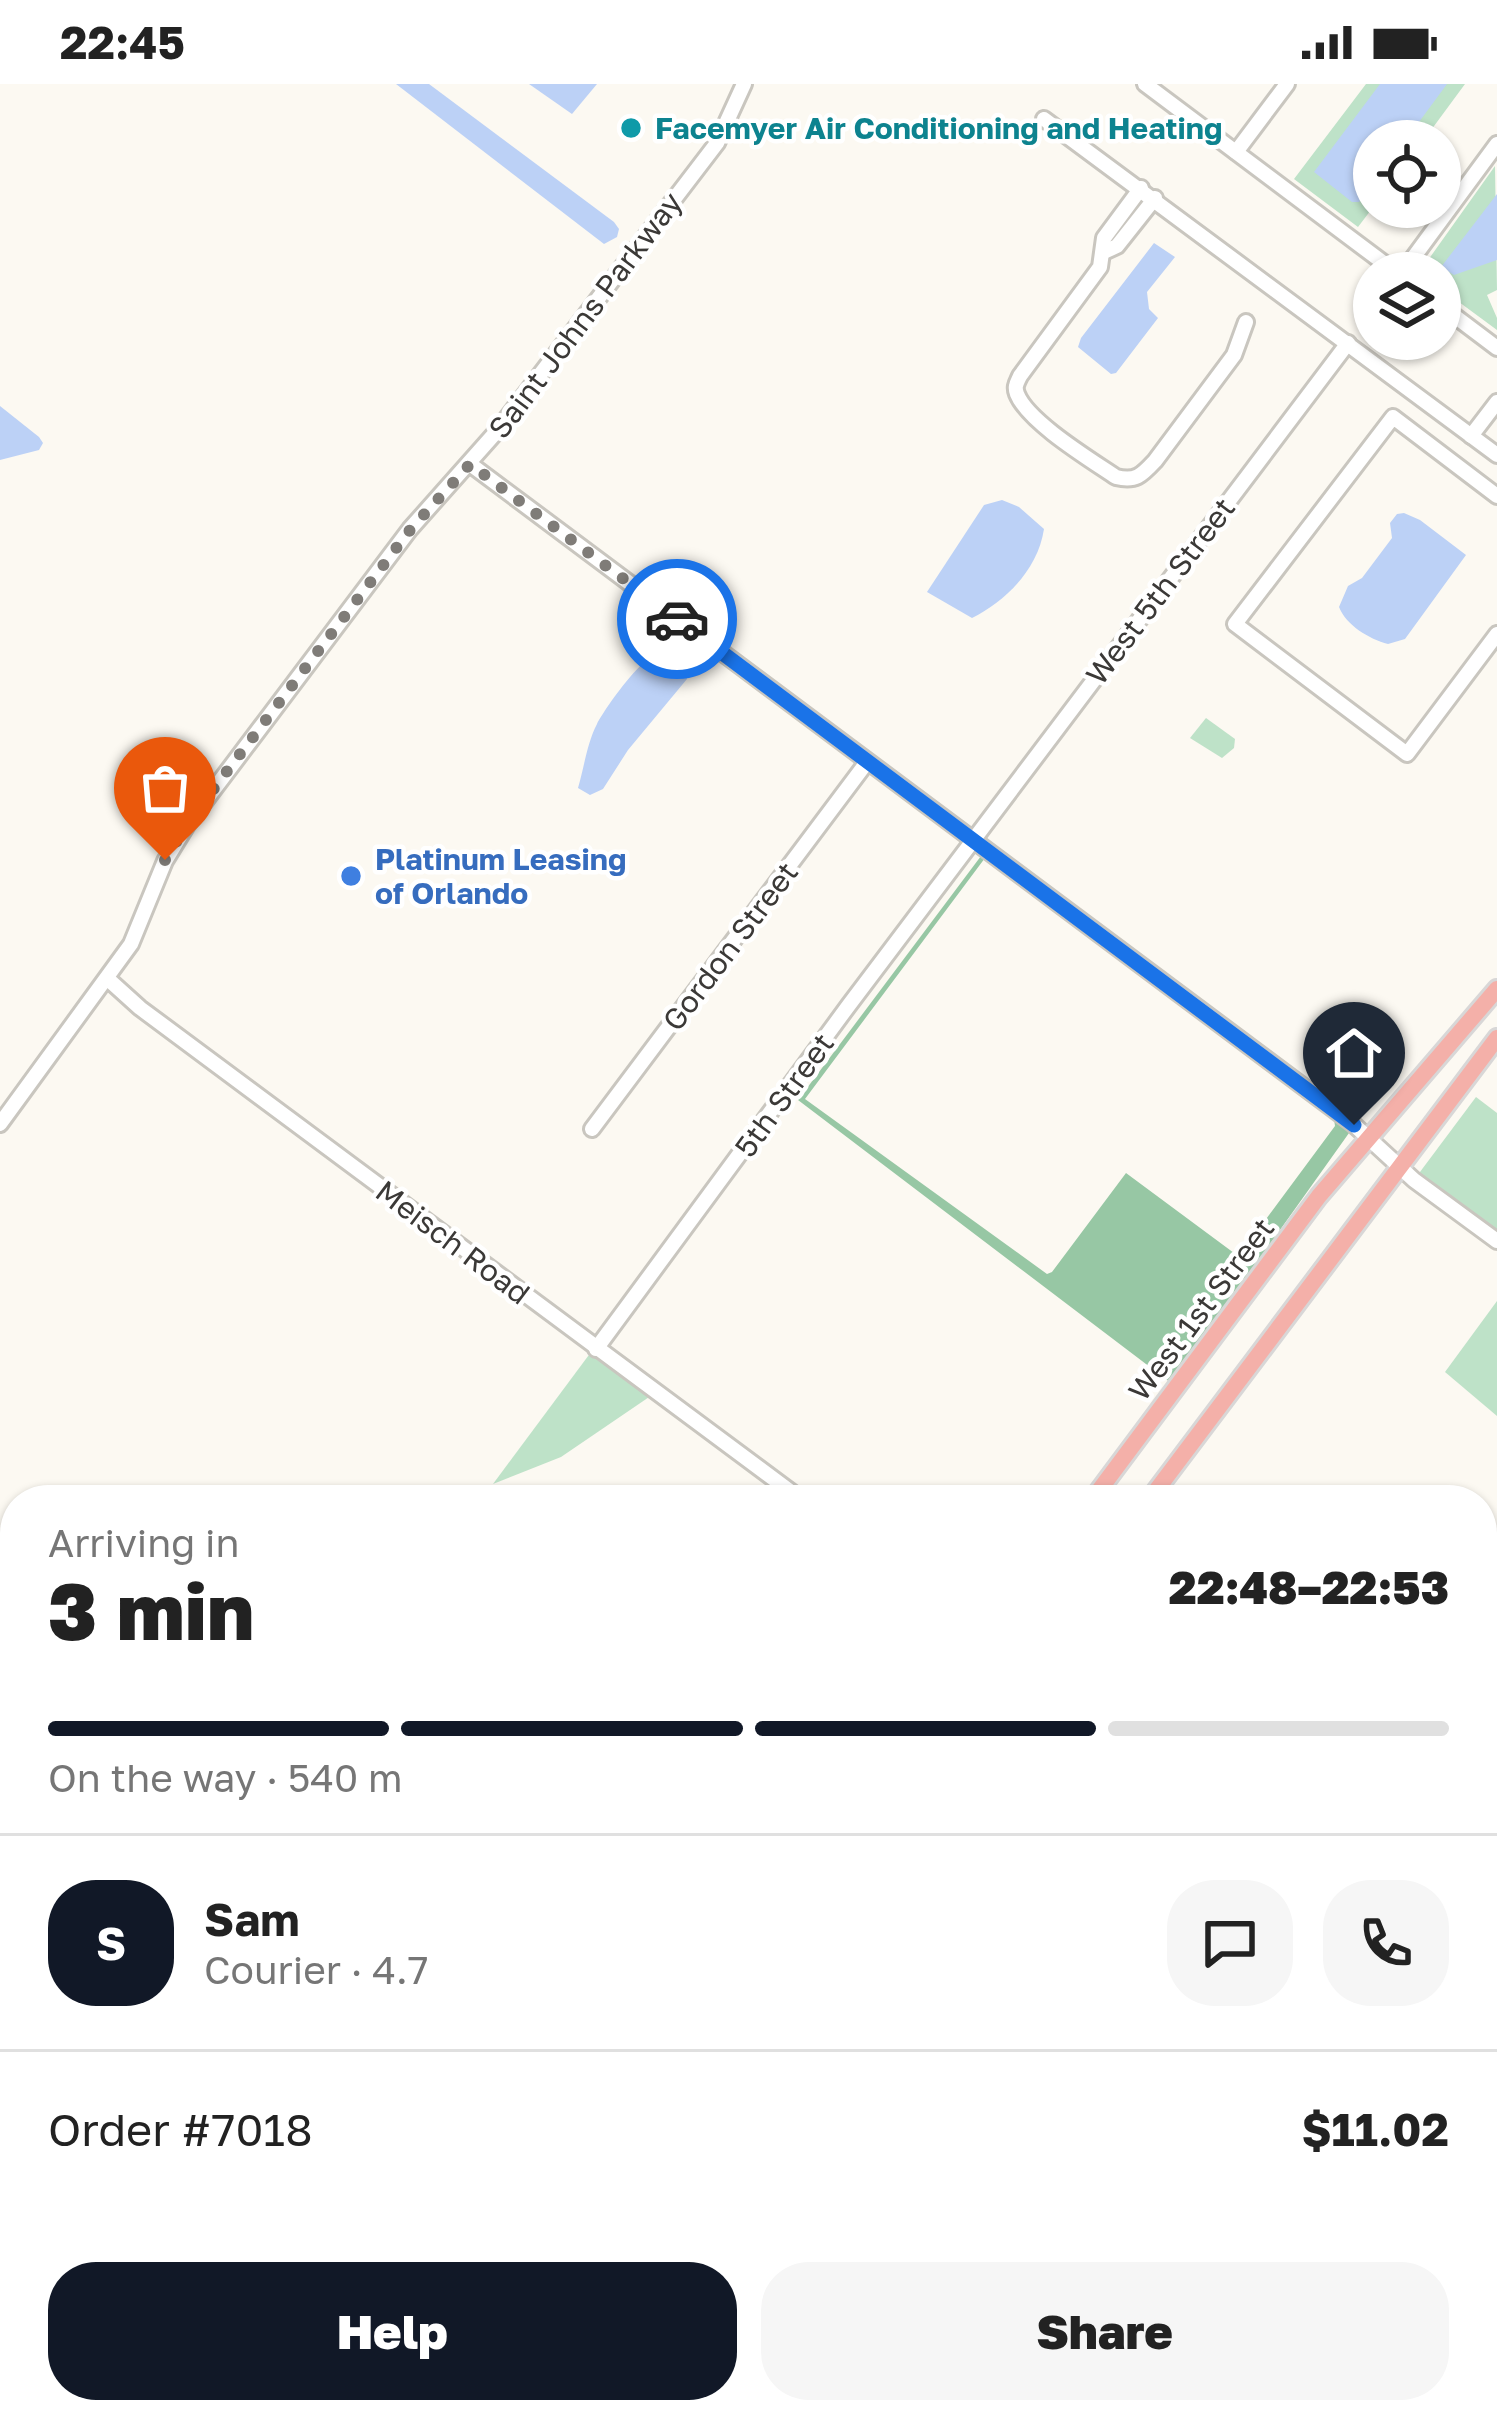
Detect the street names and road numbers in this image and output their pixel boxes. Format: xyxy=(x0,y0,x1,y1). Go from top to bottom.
street label: Saint Johns Parkway xyxy=(481,185,689,445)
street label: West 5th Street xyxy=(1078,490,1242,692)
street label: Gordon Street xyxy=(655,855,805,1037)
street label: 5th Street xyxy=(727,1026,841,1164)
street label: Meisch Road xyxy=(369,1173,537,1311)
street label: West 1st Street xyxy=(1121,1211,1281,1407)

